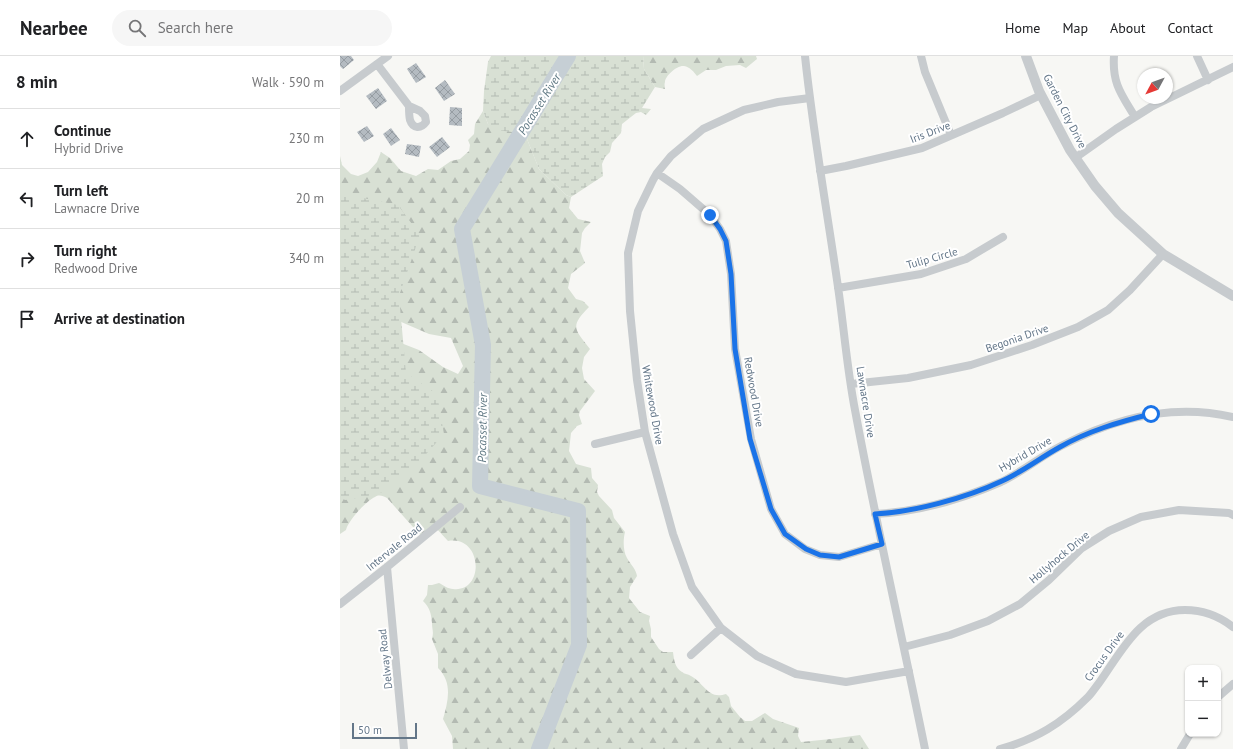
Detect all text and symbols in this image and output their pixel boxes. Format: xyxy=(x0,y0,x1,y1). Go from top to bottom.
search box xyxy=(112,10,392,46)
text: Nearbee xyxy=(20,16,88,40)
icon: search xyxy=(126,17,148,39)
text: Search here xyxy=(158,18,233,37)
text: Home xyxy=(1005,19,1040,37)
text: Map xyxy=(1062,19,1088,37)
text: About xyxy=(1110,19,1146,37)
text: Contact xyxy=(1168,19,1213,37)
north arrow xyxy=(1137,68,1173,104)
water label: Pocasset River xyxy=(514,70,564,137)
text: 8 min xyxy=(16,71,57,93)
street label: Garden City Drive xyxy=(1040,71,1090,151)
text: Walk · 590 m xyxy=(252,74,324,91)
street label: Iris Drive xyxy=(908,118,953,146)
text: Continue xyxy=(54,121,111,140)
icon: ahead xyxy=(16,128,38,150)
text: 230 m xyxy=(289,130,324,147)
text: Hybrid Drive xyxy=(54,140,123,157)
text: Turn left xyxy=(54,181,108,200)
icon: left xyxy=(16,188,38,210)
text: 20 m xyxy=(296,190,324,207)
text: Lawnacre Drive xyxy=(54,200,140,217)
route end xyxy=(701,206,719,224)
text: Turn right xyxy=(54,241,117,260)
street label: Tulip Circle xyxy=(905,244,960,272)
icon: right xyxy=(16,248,38,270)
text: 340 m xyxy=(289,250,324,267)
text: Redwood Drive xyxy=(54,260,138,277)
icon: arrive xyxy=(16,308,38,330)
text: Arrive at destination xyxy=(54,309,185,328)
street label: Begonia Drive xyxy=(984,321,1051,355)
street label: Redwood Drive xyxy=(741,356,767,428)
street label: Whitewood Drive xyxy=(639,364,667,446)
street label: Lawnacre Drive xyxy=(853,365,879,439)
water label: Pocasset River xyxy=(474,392,490,463)
route start xyxy=(1142,405,1160,423)
street label: Hybrid Drive xyxy=(996,433,1054,475)
street label: Intervale Road xyxy=(363,520,425,574)
street label: Hollyhock Drive xyxy=(1026,528,1092,586)
street label: Delway Road xyxy=(375,628,395,690)
street label: Crocus Drive xyxy=(1081,628,1127,684)
map controls xyxy=(1185,665,1221,737)
button: + xyxy=(1185,665,1221,701)
button: − xyxy=(1185,701,1221,737)
scale bar xyxy=(352,721,417,740)
text: 50 m xyxy=(358,723,382,737)

